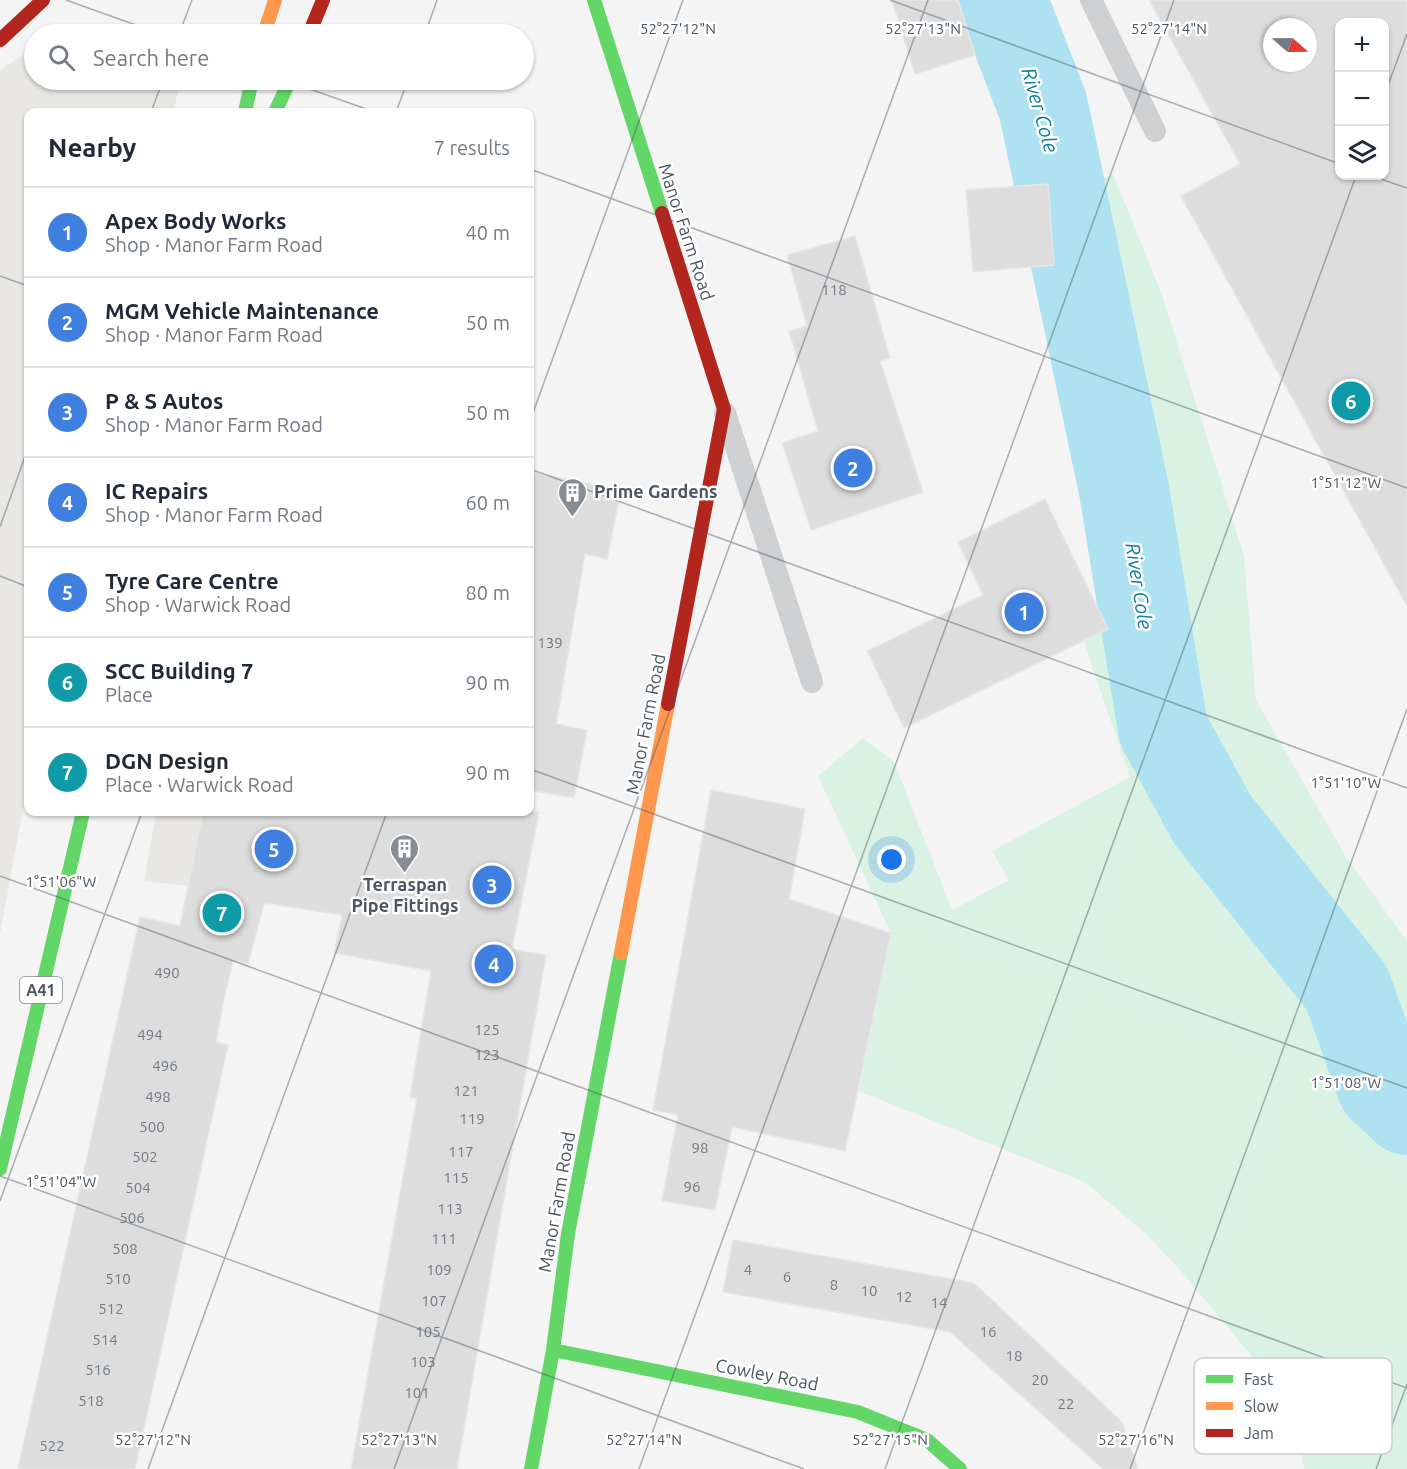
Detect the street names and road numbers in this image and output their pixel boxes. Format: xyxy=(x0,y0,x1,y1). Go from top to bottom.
street label: Manor Farm Road xyxy=(655,161,719,303)
street label: Manor Farm Road xyxy=(622,652,668,796)
road number: A41 xyxy=(20,977,62,1003)
street label: Manor Farm Road xyxy=(534,1130,578,1274)
street label: Cowley Road xyxy=(714,1354,820,1394)

